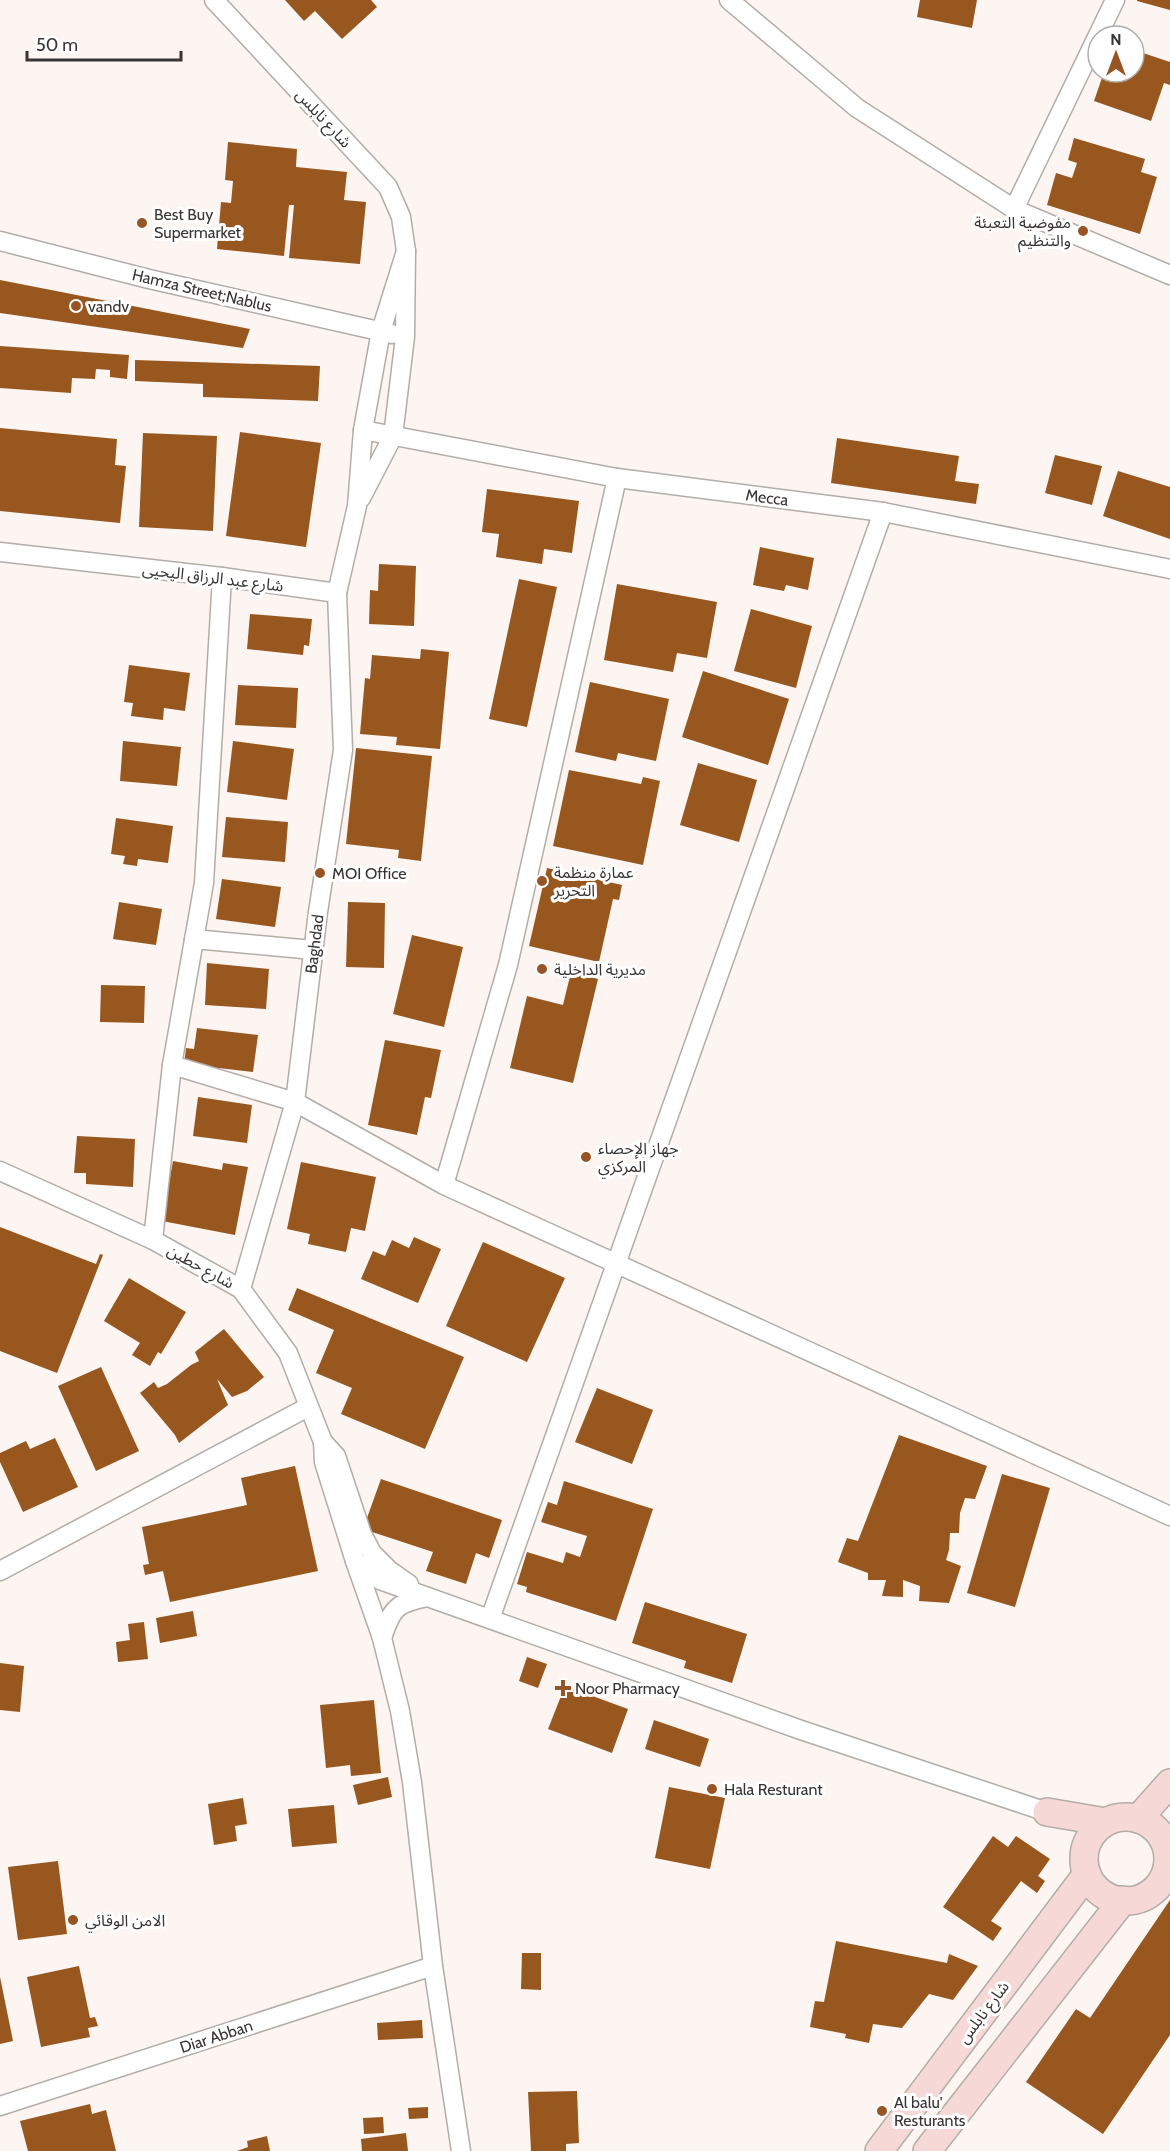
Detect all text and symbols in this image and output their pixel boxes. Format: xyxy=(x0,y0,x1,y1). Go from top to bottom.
scale bar xyxy=(27,24,182,62)
north arrow xyxy=(1086,24,1146,84)
text: N xyxy=(1110,30,1122,49)
text: 50 m xyxy=(36,34,78,56)
street label: شارع نابلس xyxy=(290,85,356,154)
place label: Best Buy Supermarket xyxy=(154,205,242,242)
place label: مفوضية التعبئة والتنظيم xyxy=(974,213,1071,253)
marker: Best Buy Supermarket xyxy=(135,216,149,230)
marker: مفوضية التعبئة والتنظيم xyxy=(1076,224,1090,238)
street label: Hamza Street;Nablus xyxy=(130,265,274,316)
place label: vandv xyxy=(88,297,129,316)
marker: vandv xyxy=(69,299,83,313)
street label: Mecca xyxy=(744,485,790,510)
street label: شارع عبد الرزاق اليحيى xyxy=(141,559,285,599)
place label: عمارة منظمة التحرير xyxy=(553,863,634,900)
place label: MOI Office xyxy=(332,864,406,883)
marker: MOI Office xyxy=(313,866,327,880)
marker: عمارة منظمة التحرير xyxy=(535,874,549,888)
street label: Baghdad xyxy=(301,913,328,975)
place label: مديرية الداخلية xyxy=(554,960,646,979)
marker: مديرية الداخلية xyxy=(535,962,549,976)
place label: جهاز الإحصاء المركزي xyxy=(598,1139,679,1179)
marker: جهاز الإحصاء المركزي xyxy=(579,1150,593,1164)
street label: شارع حطين xyxy=(163,1240,237,1295)
place label: Noor Pharmacy xyxy=(575,1679,680,1698)
marker: Noor Pharmacy xyxy=(556,1681,570,1695)
place label: Hala Resturant xyxy=(724,1780,823,1799)
marker: Hala Resturant xyxy=(705,1782,719,1796)
place label: الامن الوقائي xyxy=(85,1911,165,1933)
marker: الامن الوقائي xyxy=(66,1913,80,1927)
street label: شارع نابلس xyxy=(954,1977,1015,2049)
street label: Diar Abban xyxy=(177,2016,255,2057)
place label: Al balu' Resturants xyxy=(894,2093,966,2130)
marker: Al balu' Resturants xyxy=(875,2104,889,2118)

